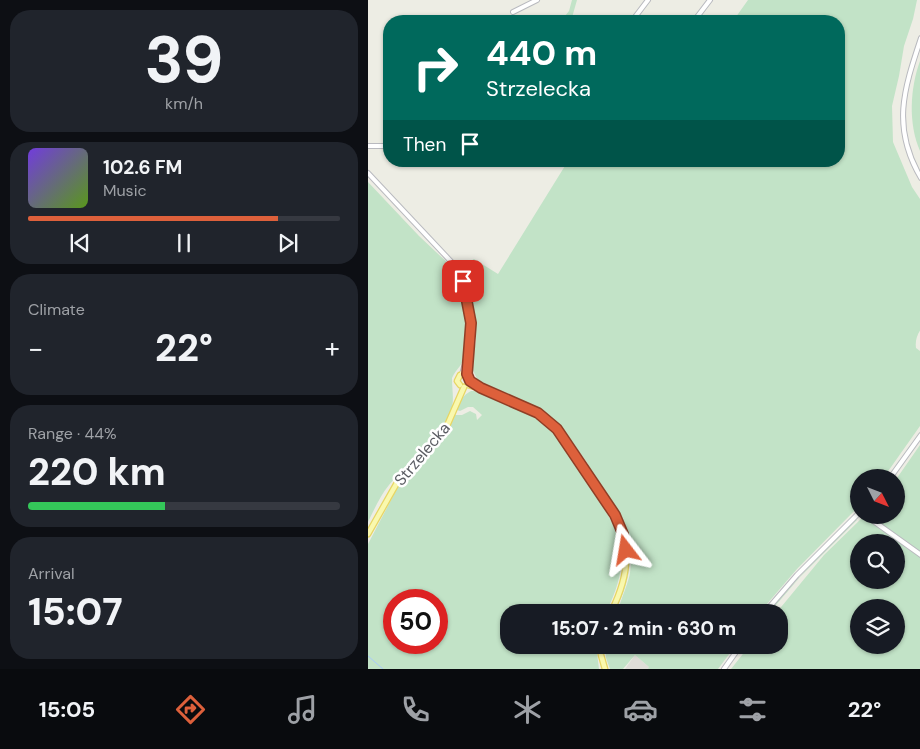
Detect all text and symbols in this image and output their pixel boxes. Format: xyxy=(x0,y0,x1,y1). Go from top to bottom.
text: 39 xyxy=(145,18,223,102)
text: 440 m xyxy=(486,30,597,76)
icon: right xyxy=(403,35,468,100)
text: Strzelecka xyxy=(486,74,591,103)
text: km/h xyxy=(165,93,203,114)
icon: arrive xyxy=(456,130,484,158)
text: Then xyxy=(403,132,446,157)
text: 102.6 FM xyxy=(103,155,182,180)
text: Music xyxy=(103,180,147,201)
icon: previous xyxy=(66,229,94,257)
icon: pause xyxy=(170,229,198,257)
icon: next xyxy=(274,229,302,257)
pin xyxy=(442,260,484,302)
icon: arrive xyxy=(449,267,477,295)
text: Climate xyxy=(28,299,85,320)
text: 22° xyxy=(155,323,213,373)
text: − xyxy=(28,330,43,367)
text: + xyxy=(325,330,340,367)
street label: Strzelecka xyxy=(389,418,455,490)
text: Range · 44% xyxy=(28,423,116,444)
text: 220 km xyxy=(28,447,166,497)
north arrow xyxy=(850,469,906,524)
map controls xyxy=(850,469,905,654)
position arrow xyxy=(599,523,651,575)
button: search xyxy=(850,534,905,589)
text: Arrival xyxy=(28,563,75,584)
text: 15:07 xyxy=(28,587,123,637)
speed limit sign: 50 xyxy=(383,589,448,654)
button: layers xyxy=(850,599,905,654)
text: 15:07 · 2 min · 630 m xyxy=(552,616,736,641)
icon: directions xyxy=(173,692,208,727)
icon: music xyxy=(285,692,320,727)
icon: phone xyxy=(398,692,433,727)
icon: climate xyxy=(510,692,545,727)
icon: car xyxy=(623,692,658,727)
icon: filters xyxy=(735,692,770,727)
text: 15:05 xyxy=(39,695,95,724)
text: 22° xyxy=(848,695,881,724)

